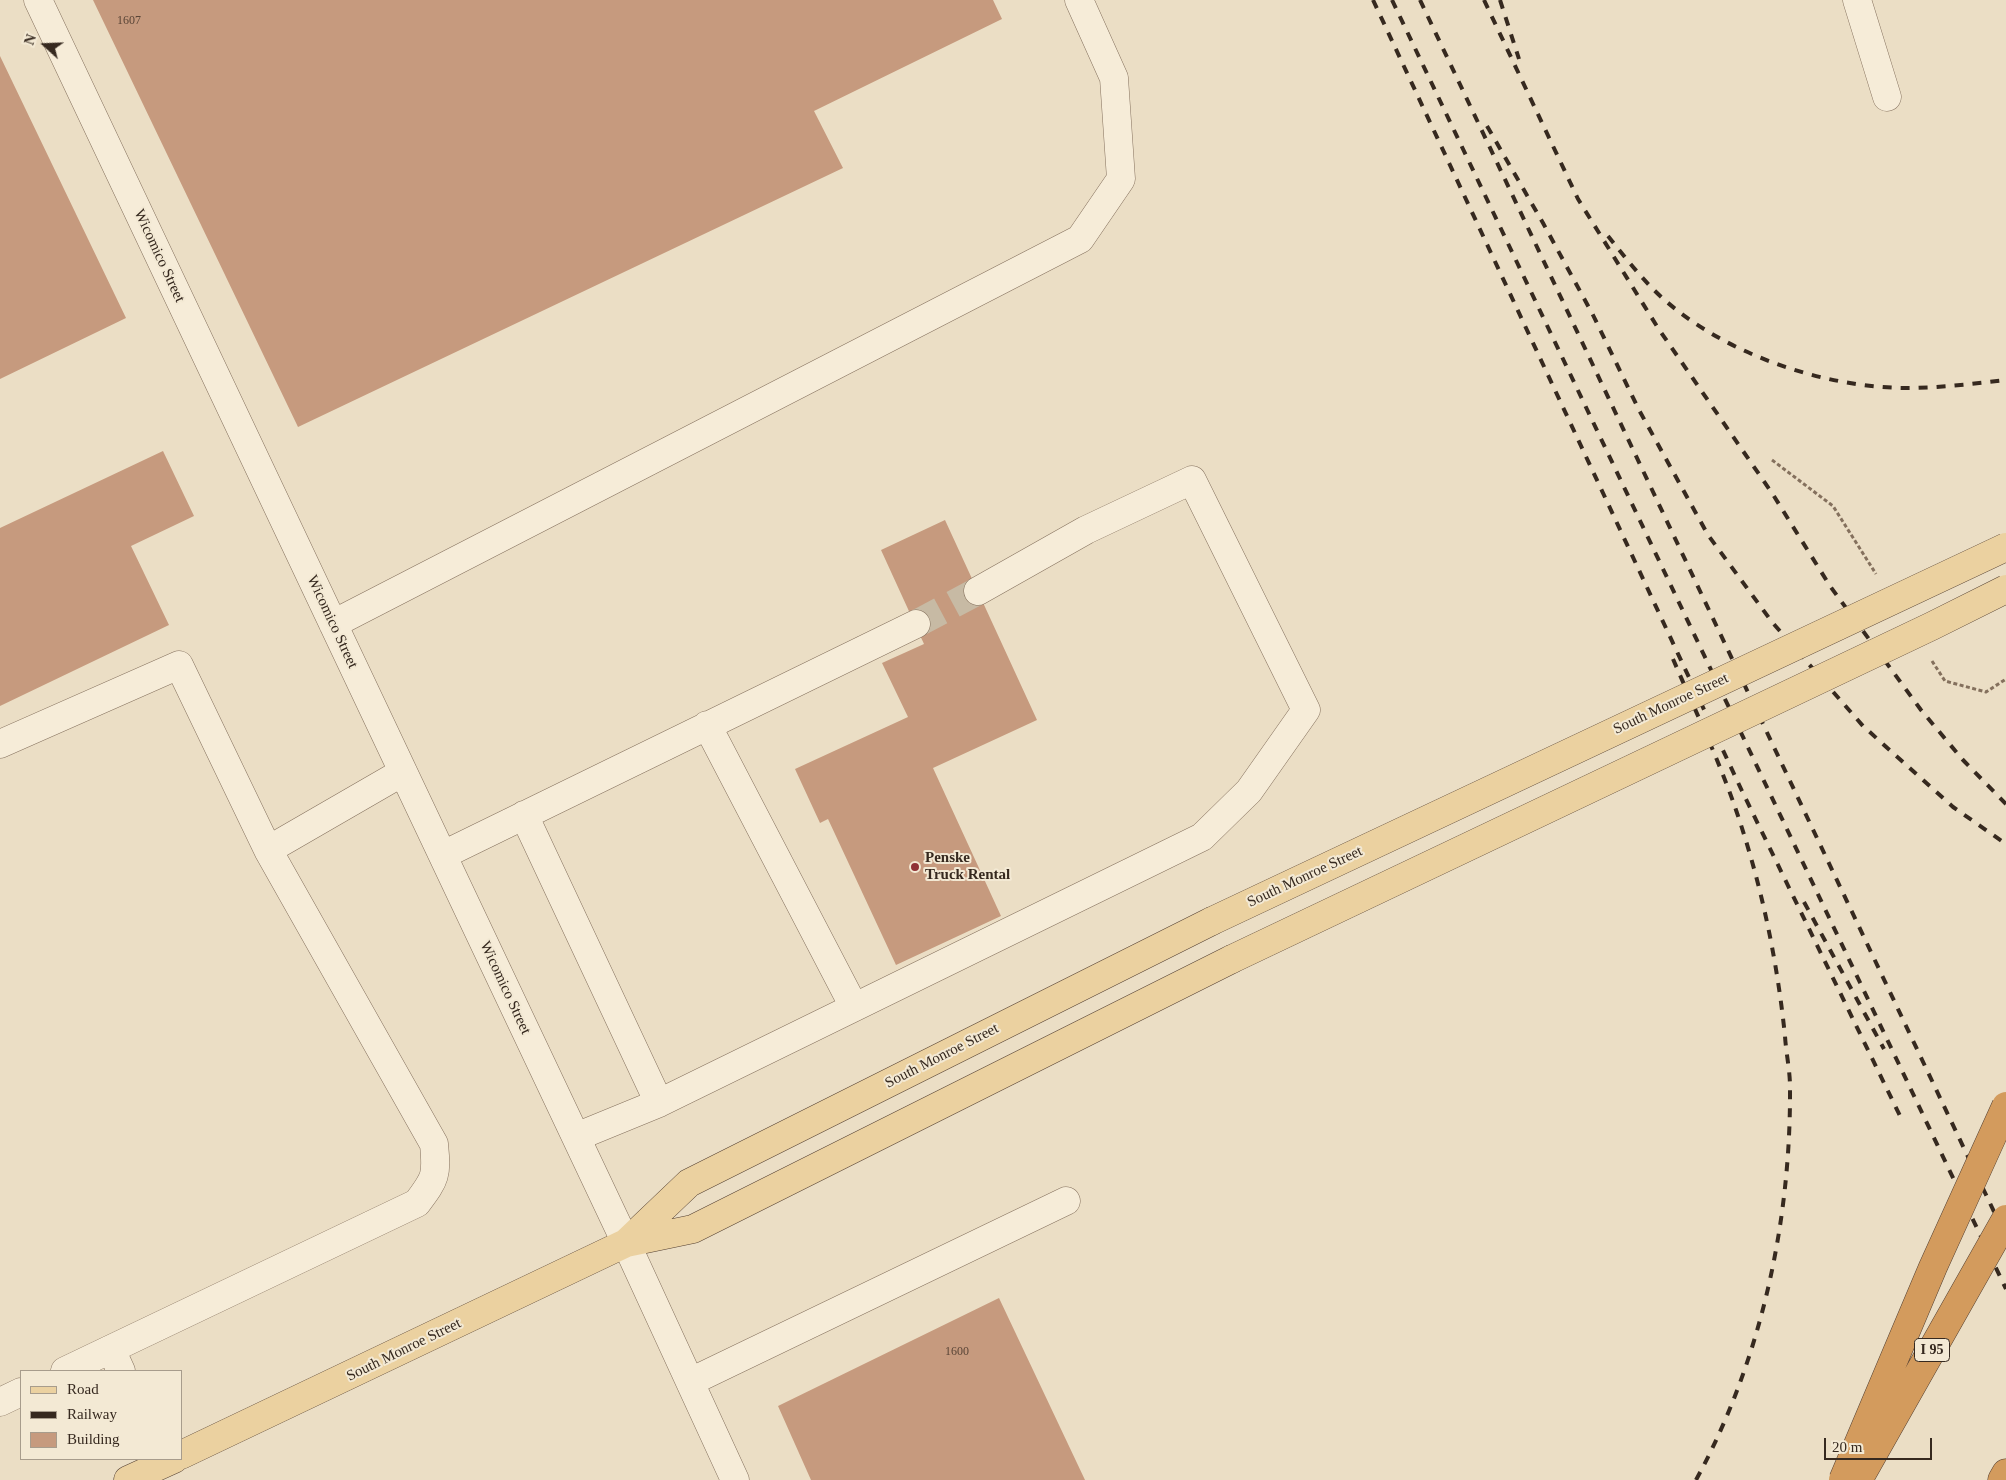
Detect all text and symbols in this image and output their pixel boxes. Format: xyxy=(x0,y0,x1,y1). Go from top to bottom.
house number: 1607 xyxy=(117,14,141,28)
north arrow xyxy=(20,20,70,70)
text: N xyxy=(22,32,39,47)
street label: Wicomico Street xyxy=(130,207,188,305)
street label: Wicomico Street xyxy=(303,573,361,671)
street label: South Monroe Street xyxy=(1611,669,1731,739)
street label: South Monroe Street xyxy=(1245,842,1365,912)
place label: Penske Truck Rental xyxy=(925,849,1010,884)
marker: Penske Truck Rental xyxy=(909,861,921,873)
street label: Wicomico Street xyxy=(476,939,534,1037)
street label: South Monroe Street xyxy=(882,1020,1002,1092)
street label: South Monroe Street xyxy=(344,1315,464,1385)
road number: I 95 xyxy=(1914,1338,1950,1362)
house number: 1600 xyxy=(945,1345,969,1359)
legend xyxy=(20,1370,182,1460)
text: Road xyxy=(67,1381,99,1397)
text: Railway xyxy=(67,1406,117,1422)
scale bar xyxy=(1826,1428,1934,1460)
text: Building xyxy=(67,1431,120,1447)
text: 20 m xyxy=(1832,1439,1862,1455)

